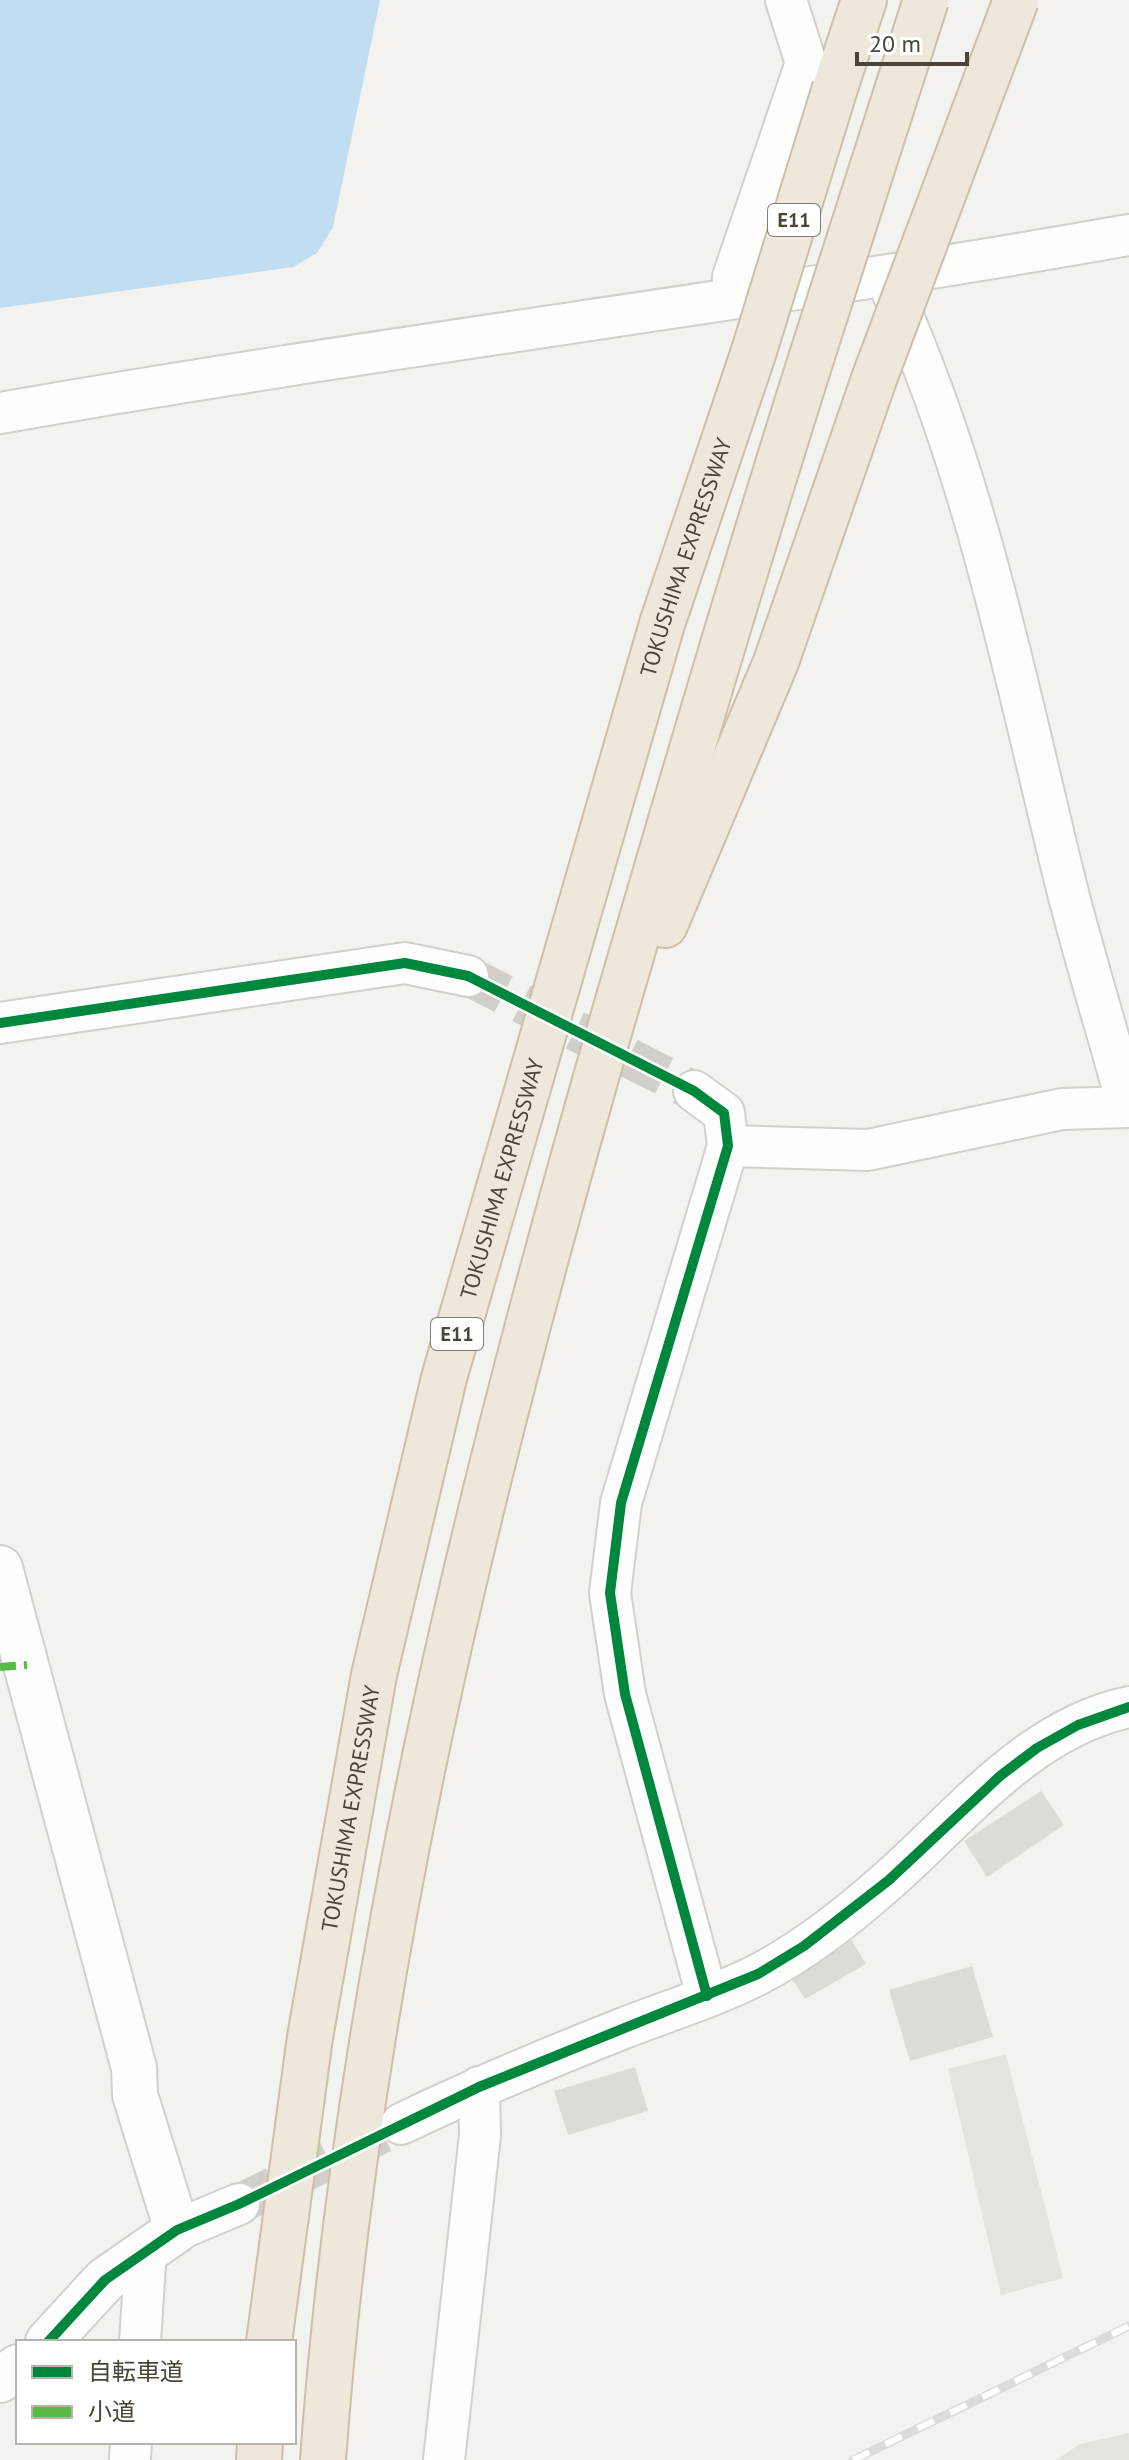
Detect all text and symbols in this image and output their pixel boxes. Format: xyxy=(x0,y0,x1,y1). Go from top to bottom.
scale bar xyxy=(857,16,967,66)
text: 20 m xyxy=(869,28,921,59)
road number: E11 xyxy=(768,204,820,236)
street label: TOKUSHIMA EXPRESSWAY xyxy=(634,434,738,680)
street label: TOKUSHIMA EXPRESSWAY xyxy=(454,1054,550,1302)
road number: E11 xyxy=(431,1318,483,1350)
street label: TOKUSHIMA EXPRESSWAY xyxy=(315,1682,386,1934)
legend xyxy=(16,2340,296,2444)
text: 自転車道 xyxy=(88,2356,184,2387)
text: 小道 xyxy=(88,2396,136,2427)

